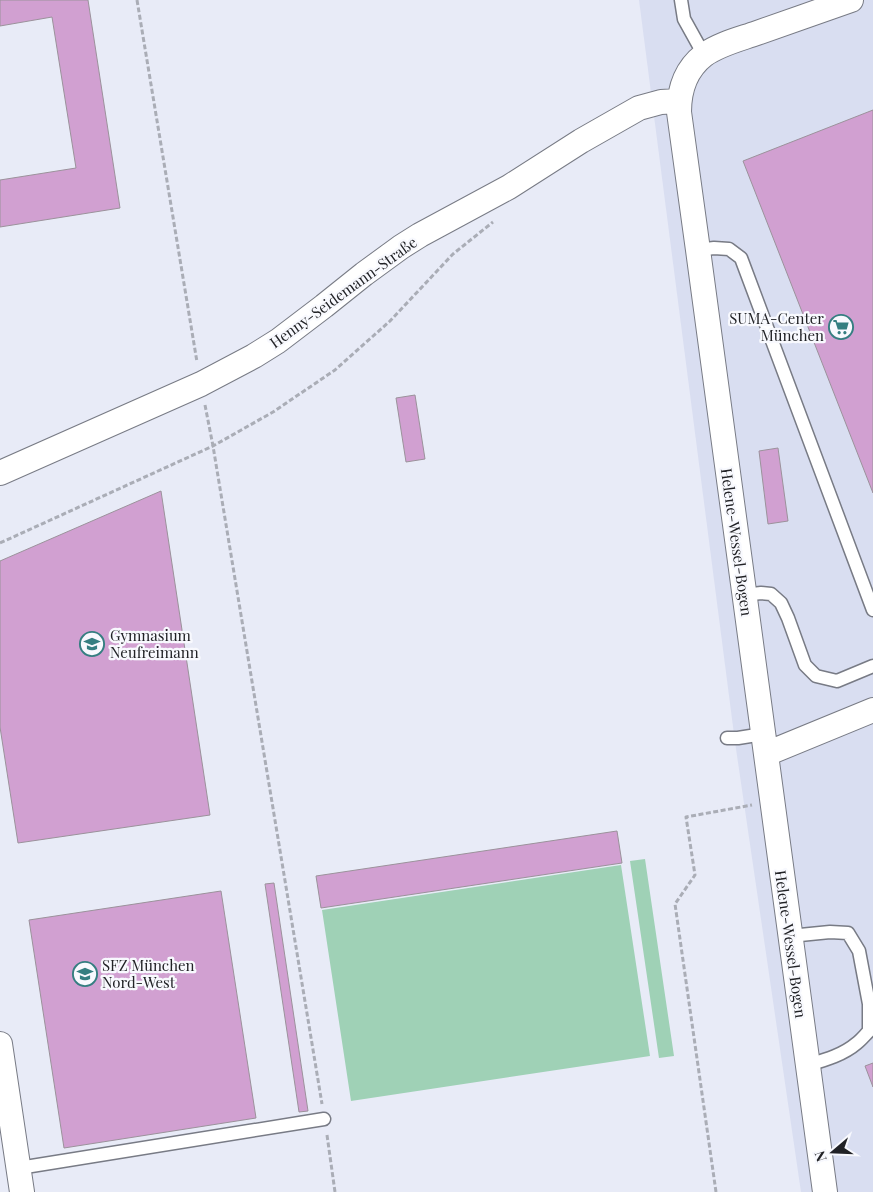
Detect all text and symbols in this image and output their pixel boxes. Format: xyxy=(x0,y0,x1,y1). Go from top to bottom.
street label: Henny-Seidemann-Straße xyxy=(265,232,421,352)
place label: SUMA-Center München xyxy=(729,308,824,345)
supermarket icon: SUMA-Center München xyxy=(828,314,854,340)
street label: Helene-Wessel-Bogen xyxy=(717,467,757,617)
place label: Gymnasium Neufreimann xyxy=(110,625,199,662)
school or university icon: Gymnasium Neufreimann xyxy=(79,631,105,657)
street label: Helene-Wessel-Bogen xyxy=(771,869,811,1019)
place label: SFZ München Nord-West xyxy=(102,955,195,992)
school or university icon: SFZ München Nord-West xyxy=(72,961,98,987)
north arrow xyxy=(808,1127,858,1177)
text: N xyxy=(810,1149,831,1164)

